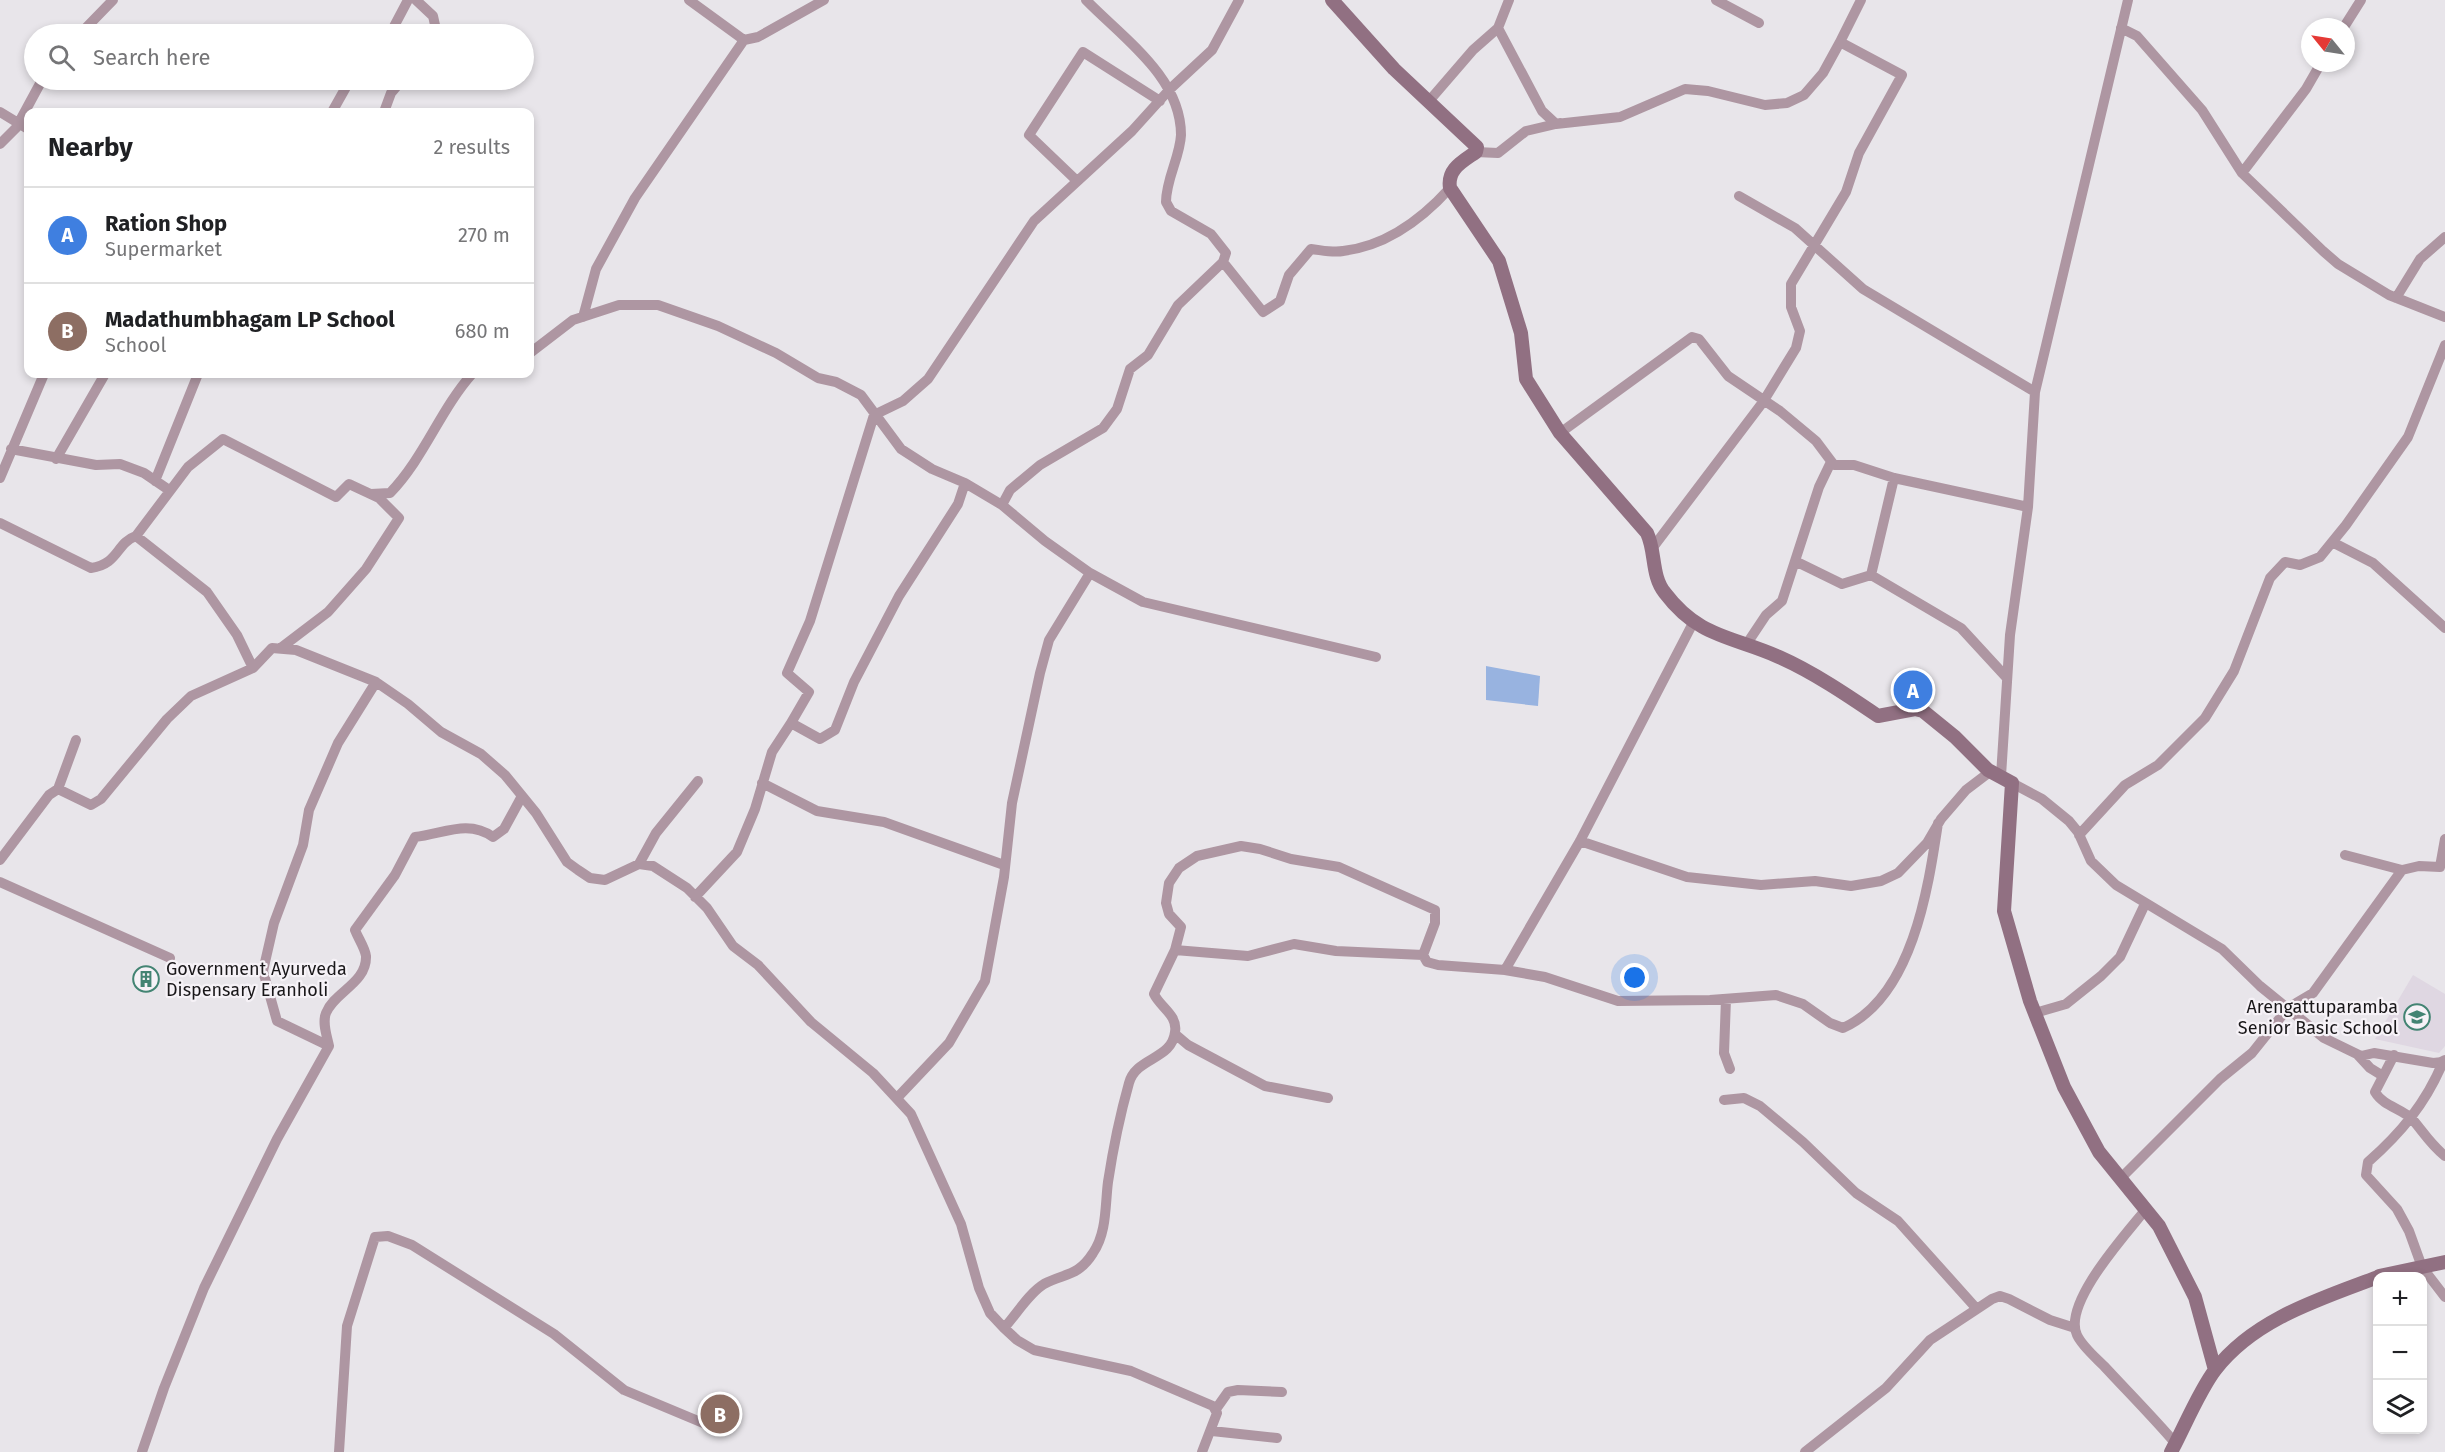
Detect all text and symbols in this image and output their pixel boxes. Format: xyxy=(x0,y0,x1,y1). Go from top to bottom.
north arrow xyxy=(2301,18,2355,72)
search box xyxy=(24,24,534,90)
icon: search xyxy=(45,41,78,74)
text: Search here xyxy=(93,44,211,71)
text: Nearby xyxy=(48,132,133,163)
text: 2 results xyxy=(433,135,510,159)
text: Ration Shop xyxy=(105,210,227,237)
text: A xyxy=(62,223,73,247)
text: 270 m xyxy=(458,223,510,247)
text: Supermarket xyxy=(105,237,222,261)
text: Madathumbhagam LP School xyxy=(105,306,395,333)
text: B xyxy=(61,319,74,343)
text: 680 m xyxy=(455,319,510,343)
text: School xyxy=(105,333,166,357)
pin: A xyxy=(1894,668,1932,712)
place label: Government Ayurveda Dispensary Eranholi xyxy=(166,958,347,1001)
your location xyxy=(1620,963,1649,992)
building icon: Government Ayurveda Dispensary Eranholi xyxy=(131,964,161,994)
place label: Arengattuparamba Senior Basic School xyxy=(2238,996,2398,1039)
school or university icon: Arengattuparamba Senior Basic School xyxy=(2402,1002,2432,1032)
map controls xyxy=(2373,1272,2427,1434)
button: + xyxy=(2373,1272,2427,1326)
button: − xyxy=(2373,1326,2427,1380)
button: layers xyxy=(2373,1380,2427,1434)
pin: B xyxy=(700,1392,740,1436)

